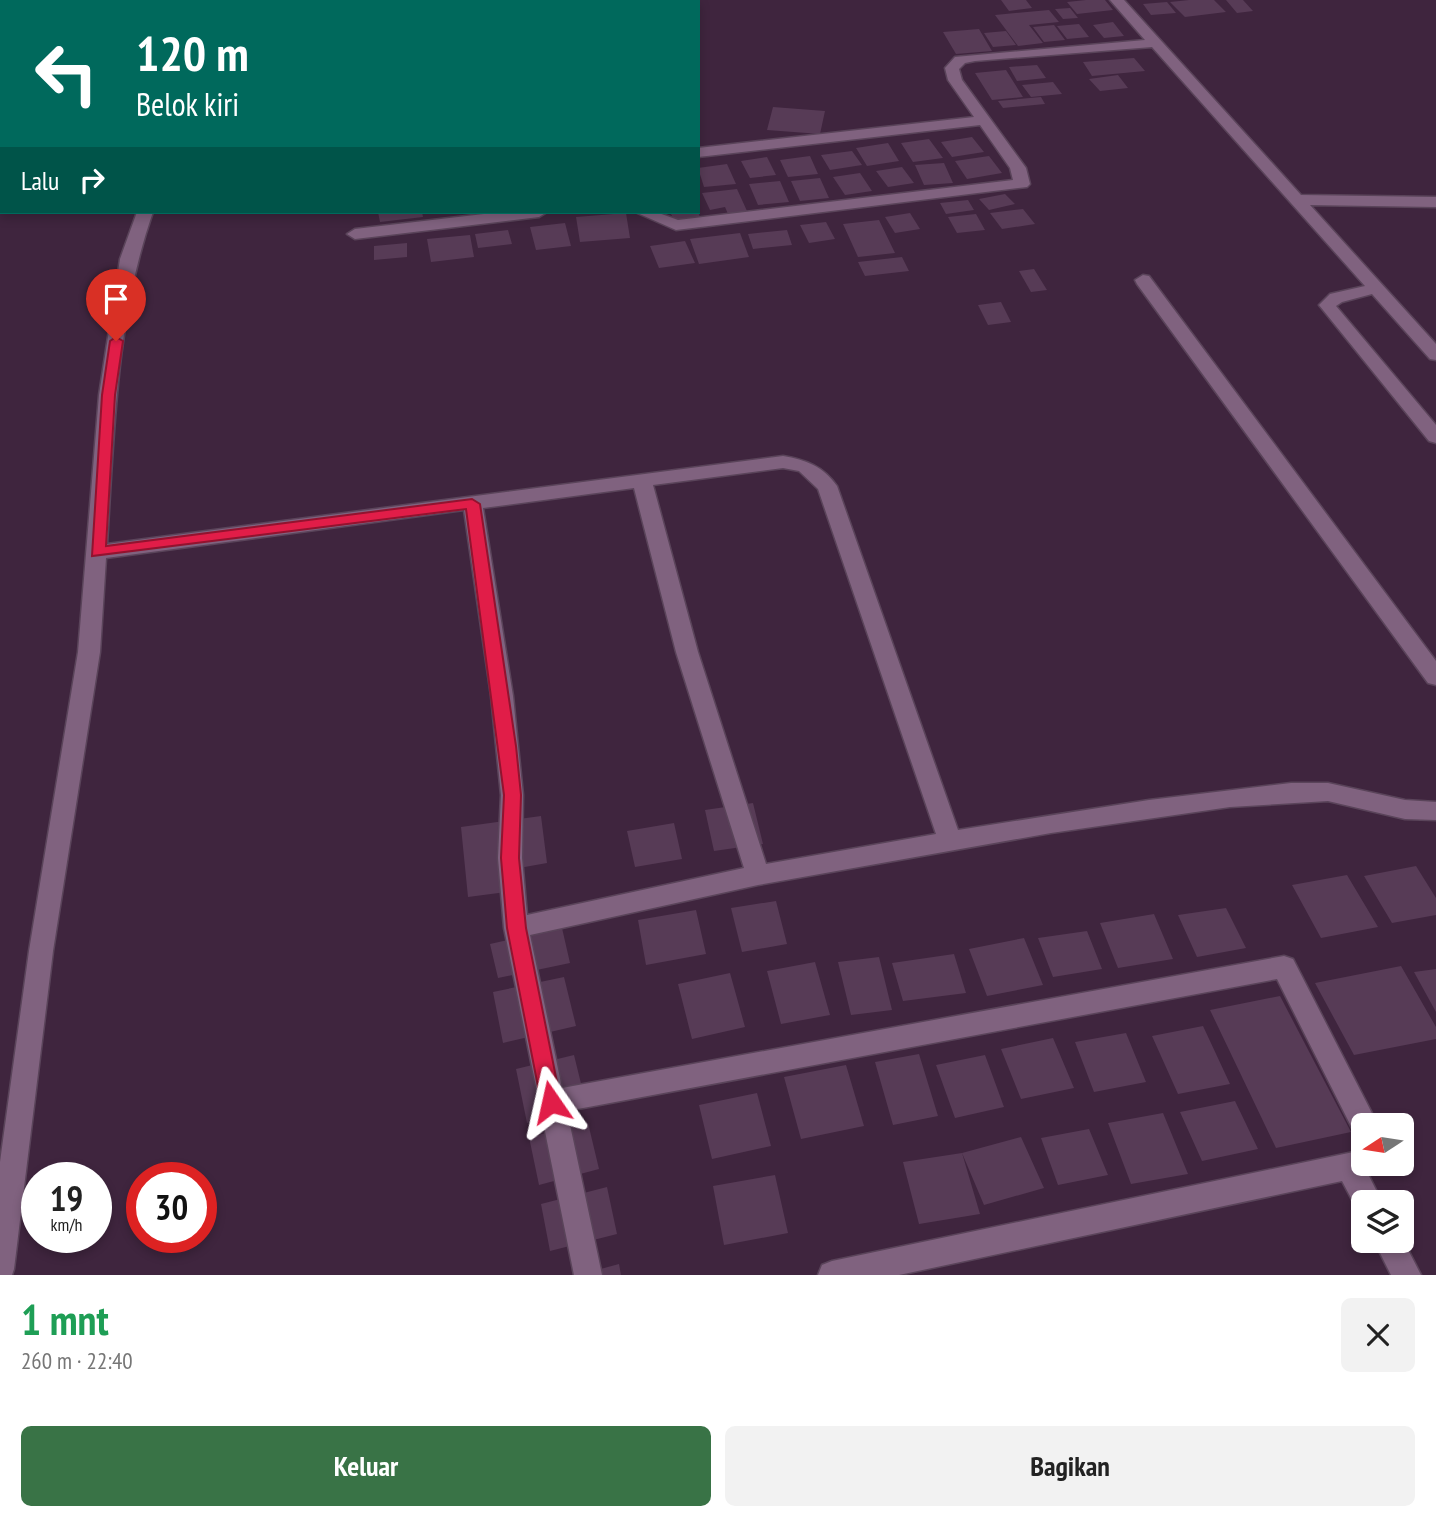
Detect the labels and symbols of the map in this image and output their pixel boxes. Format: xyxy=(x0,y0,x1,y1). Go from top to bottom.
pin xyxy=(86,269,146,341)
position arrow xyxy=(514,1065,588,1139)
north arrow xyxy=(1351,1113,1414,1176)
speed limit sign: 30 xyxy=(126,1162,217,1253)

